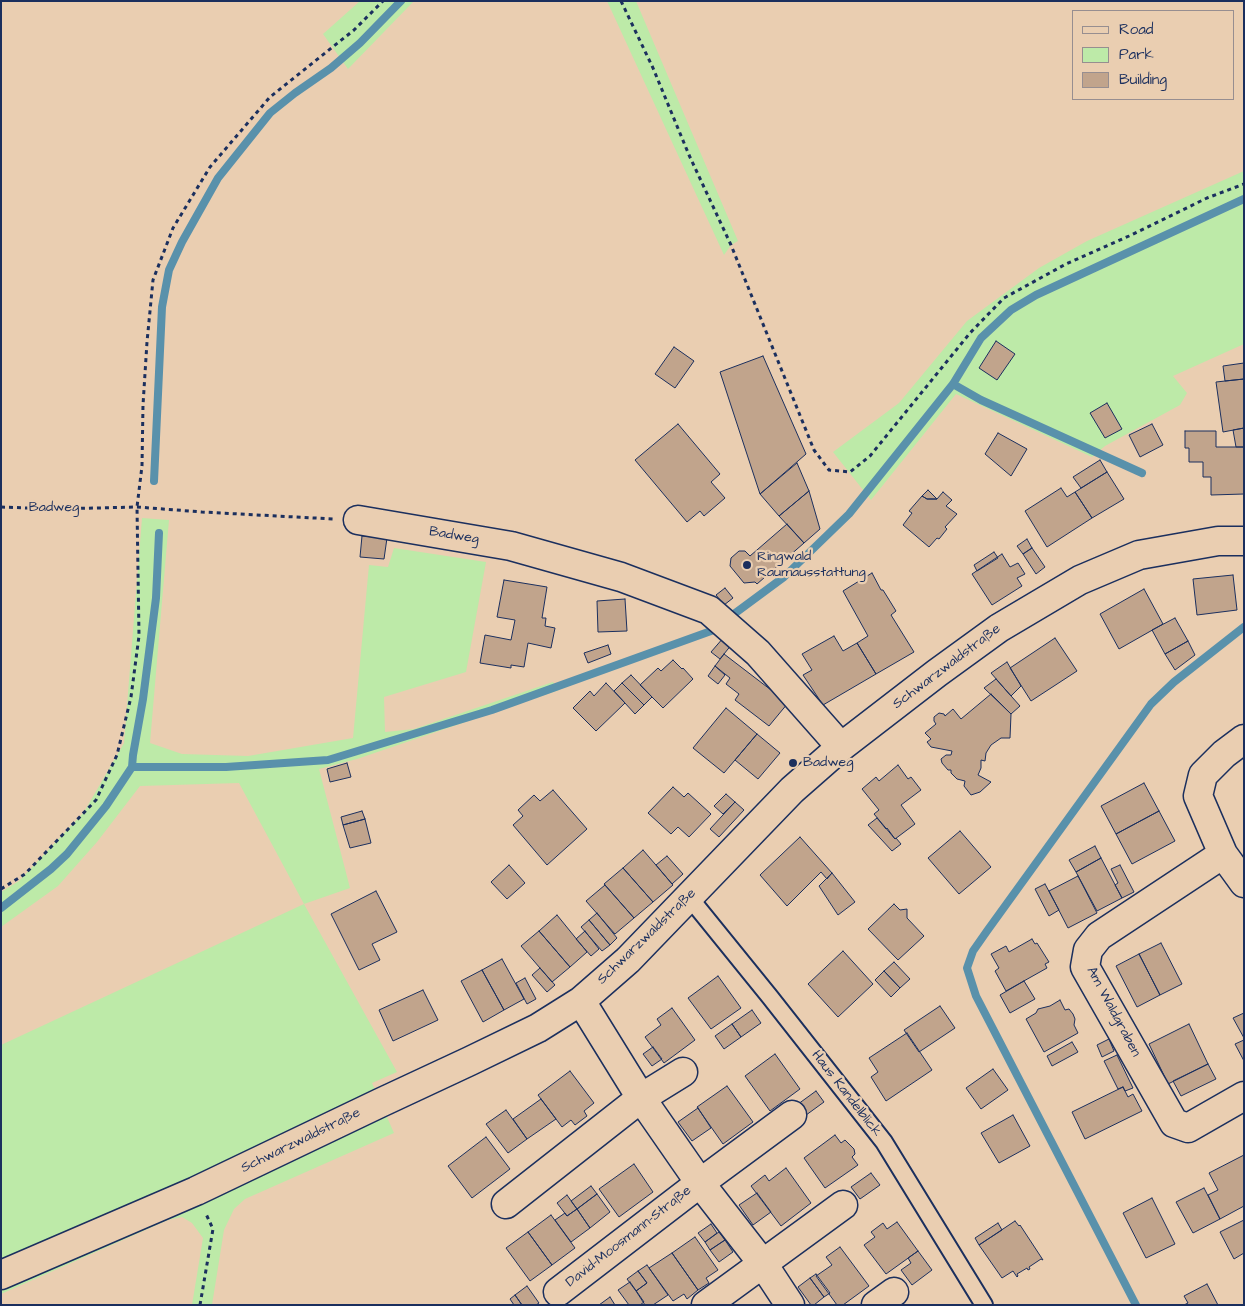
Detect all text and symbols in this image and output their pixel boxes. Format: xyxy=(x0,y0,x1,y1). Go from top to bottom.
legend xyxy=(1072,10,1235,100)
text: Road xyxy=(1119,19,1153,40)
text: Park xyxy=(1119,44,1154,65)
text: Building xyxy=(1119,69,1167,90)
street label: Badweg xyxy=(29,500,79,516)
street label: Badweg xyxy=(428,524,480,548)
place label: Ringwald Raumausstattung xyxy=(757,549,866,582)
marker: Ringwald Raumausstattung xyxy=(741,559,753,571)
street label: Schwarzwaldstraße xyxy=(890,621,1004,713)
place label: Badweg xyxy=(803,755,853,771)
marker: Badweg xyxy=(787,757,799,769)
street label: Schwarzwaldstraße xyxy=(594,886,700,988)
street label: Am Waldgraben xyxy=(1082,964,1144,1060)
street label: Haus Kandelblick xyxy=(807,1048,885,1140)
street label: Schwarzwaldstraße xyxy=(239,1105,363,1177)
street label: David-Moosmann-Straße xyxy=(563,1183,695,1291)

